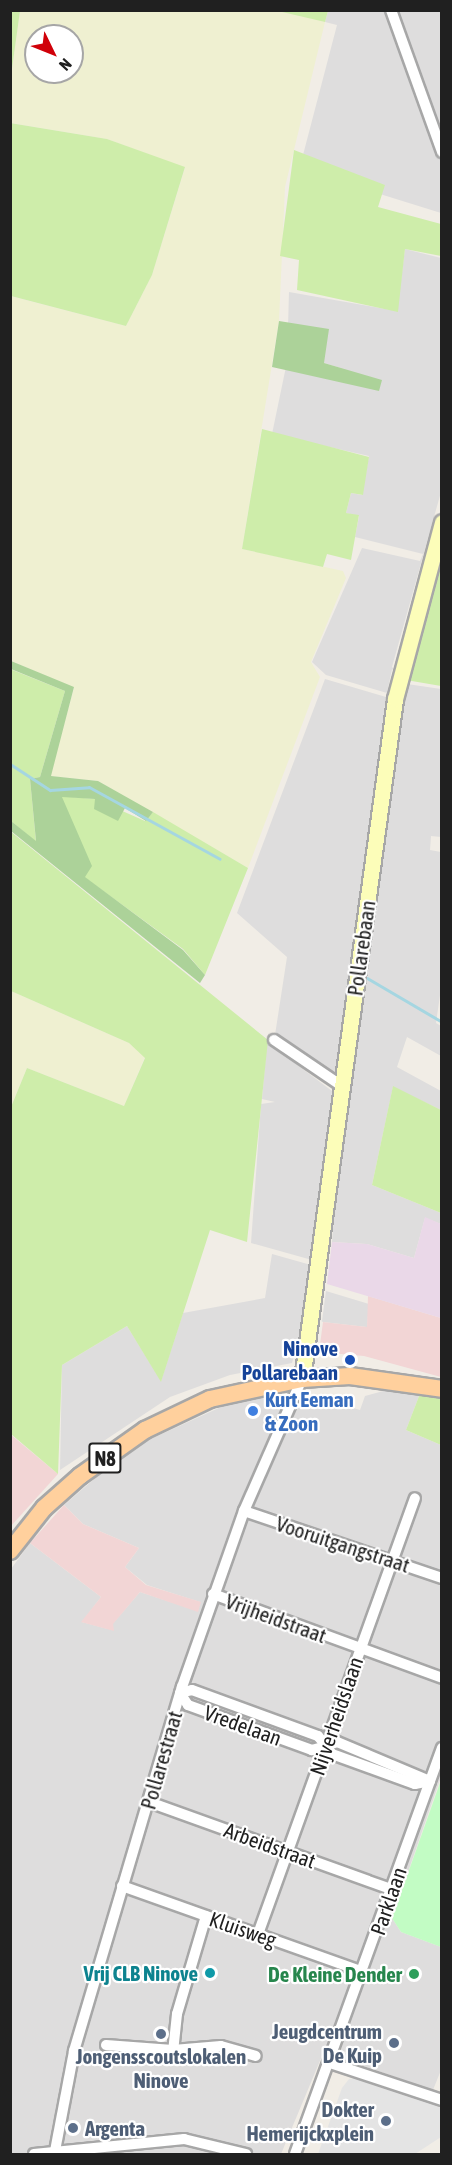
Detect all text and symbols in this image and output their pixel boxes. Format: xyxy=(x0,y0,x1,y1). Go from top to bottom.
north arrow xyxy=(24,24,84,84)
text: N xyxy=(56,55,76,75)
street label: Pollarebaan xyxy=(342,899,380,997)
place label: Ninove Pollarebaan xyxy=(242,1335,338,1385)
marker: Ninove Pollarebaan xyxy=(343,1353,357,1367)
place label: Kurt Eeman & Zoon xyxy=(265,1386,354,1436)
marker: Kurt Eeman & Zoon xyxy=(246,1404,260,1418)
road number: N8 xyxy=(87,1441,123,1475)
street label: Vooruitgangstraat xyxy=(273,1511,413,1577)
street label: Vrijheidstraat xyxy=(222,1588,330,1648)
street label: Nijverheidslaan xyxy=(304,1654,368,1778)
street label: Vredelaan xyxy=(201,1699,285,1751)
street label: Pollarestraat xyxy=(135,1708,187,1812)
street label: Arbeidstraat xyxy=(221,1817,319,1873)
street label: Parklaan xyxy=(365,1864,411,1938)
street label: Kluisweg xyxy=(206,1906,280,1952)
place label: Vrij CLB Ninove xyxy=(84,1960,198,1986)
place label: De Kleine Dender xyxy=(268,1961,402,1987)
marker: Vrij CLB Ninove xyxy=(203,1966,217,1980)
marker: De Kleine Dender xyxy=(407,1967,421,1981)
place label: Jeugdcentrum De Kuip xyxy=(272,2018,382,2068)
marker: Jongensscoutslokalen Ninove xyxy=(154,2027,168,2041)
marker: Jeugdcentrum De Kuip xyxy=(387,2036,401,2050)
place label: Jongensscoutslokalen Ninove xyxy=(76,2043,246,2093)
place label: Dokter Hemerijckxplein xyxy=(246,2096,374,2146)
marker: Dokter Hemerijckxplein xyxy=(379,2114,393,2128)
place label: Argenta xyxy=(85,2115,145,2141)
marker: Argenta xyxy=(66,2121,80,2135)

